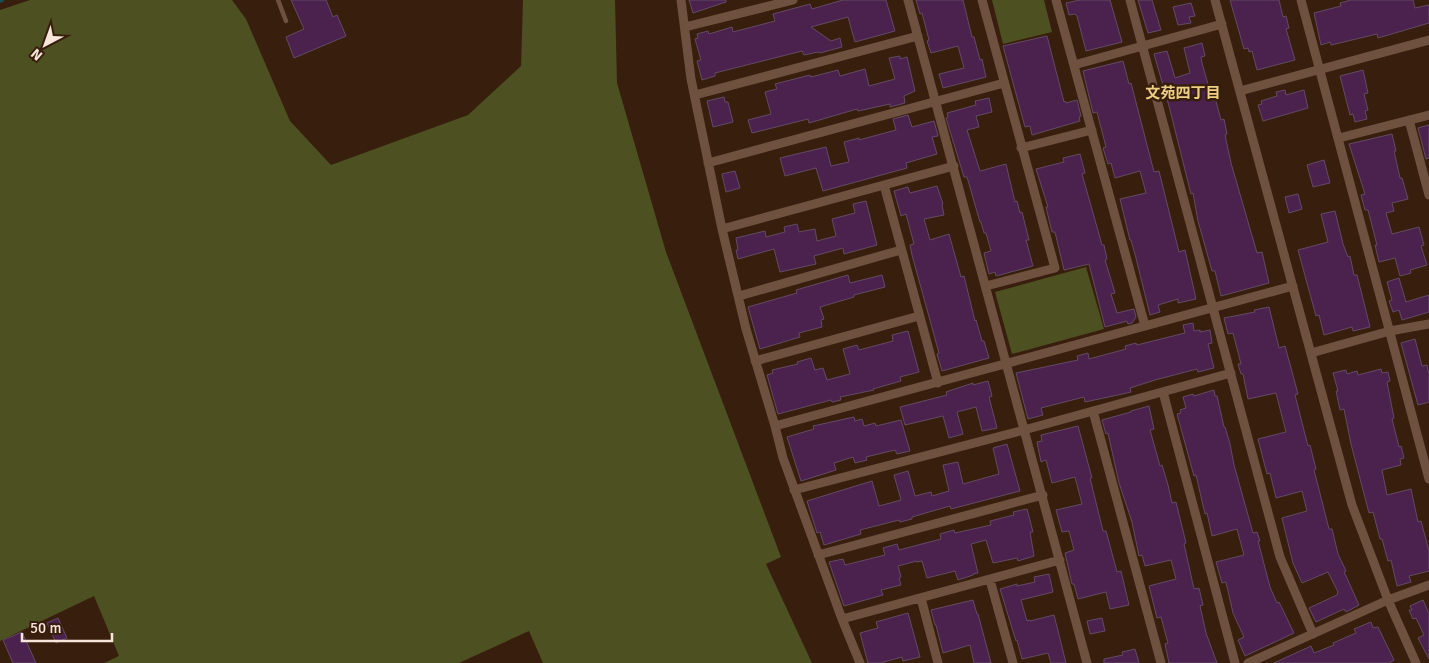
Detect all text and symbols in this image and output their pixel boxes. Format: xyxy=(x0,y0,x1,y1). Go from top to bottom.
north arrow xyxy=(20,20,70,70)
text: N xyxy=(28,45,46,64)
district label: 文苑四丁目 xyxy=(1145,84,1221,102)
scale bar xyxy=(22,610,112,642)
text: 50 m xyxy=(30,619,61,637)

